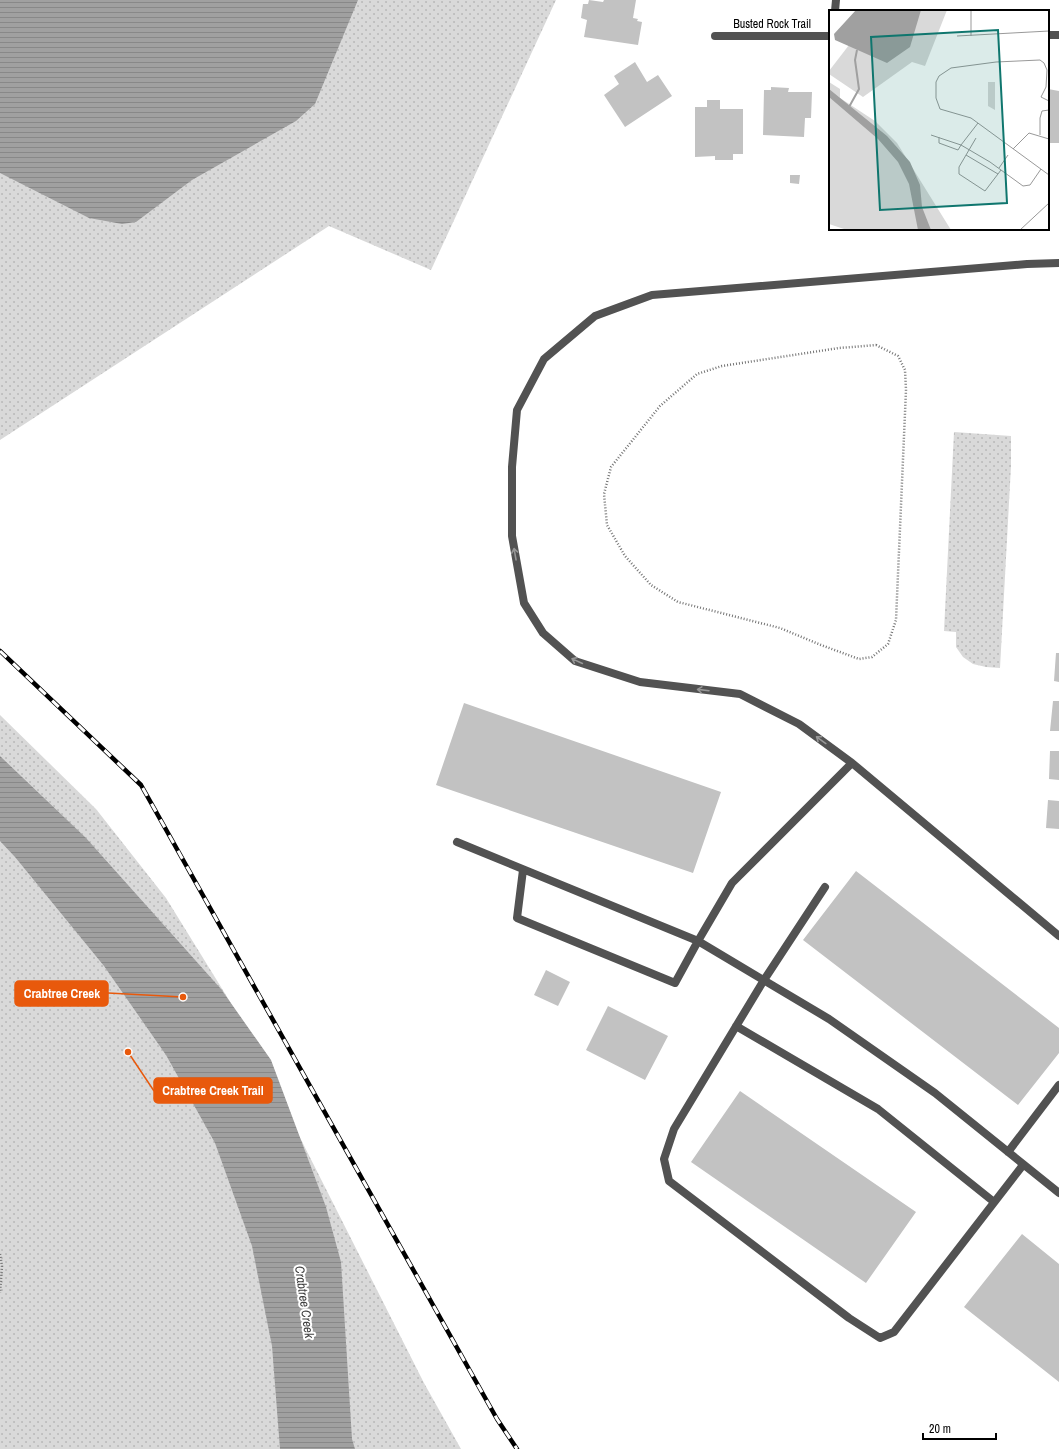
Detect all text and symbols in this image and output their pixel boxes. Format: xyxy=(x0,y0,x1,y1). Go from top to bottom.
inset map xyxy=(829,10,1049,230)
street label: Busted Rock Trail xyxy=(733,16,811,32)
one-way arrow xyxy=(511,548,519,561)
one-way arrow xyxy=(572,657,584,664)
one-way arrow xyxy=(697,686,710,694)
one-way arrow xyxy=(815,736,826,744)
callout: Crabtree Creek xyxy=(15,981,108,1006)
text: Crabtree Creek xyxy=(24,985,100,1002)
callout: Crabtree Creek Trail xyxy=(154,1078,272,1103)
text: Crabtree Creek Trail xyxy=(162,1082,264,1099)
water label: Crabtree Creek xyxy=(291,1265,318,1340)
scale bar xyxy=(923,1415,996,1441)
text: 20 m xyxy=(929,1421,951,1437)

